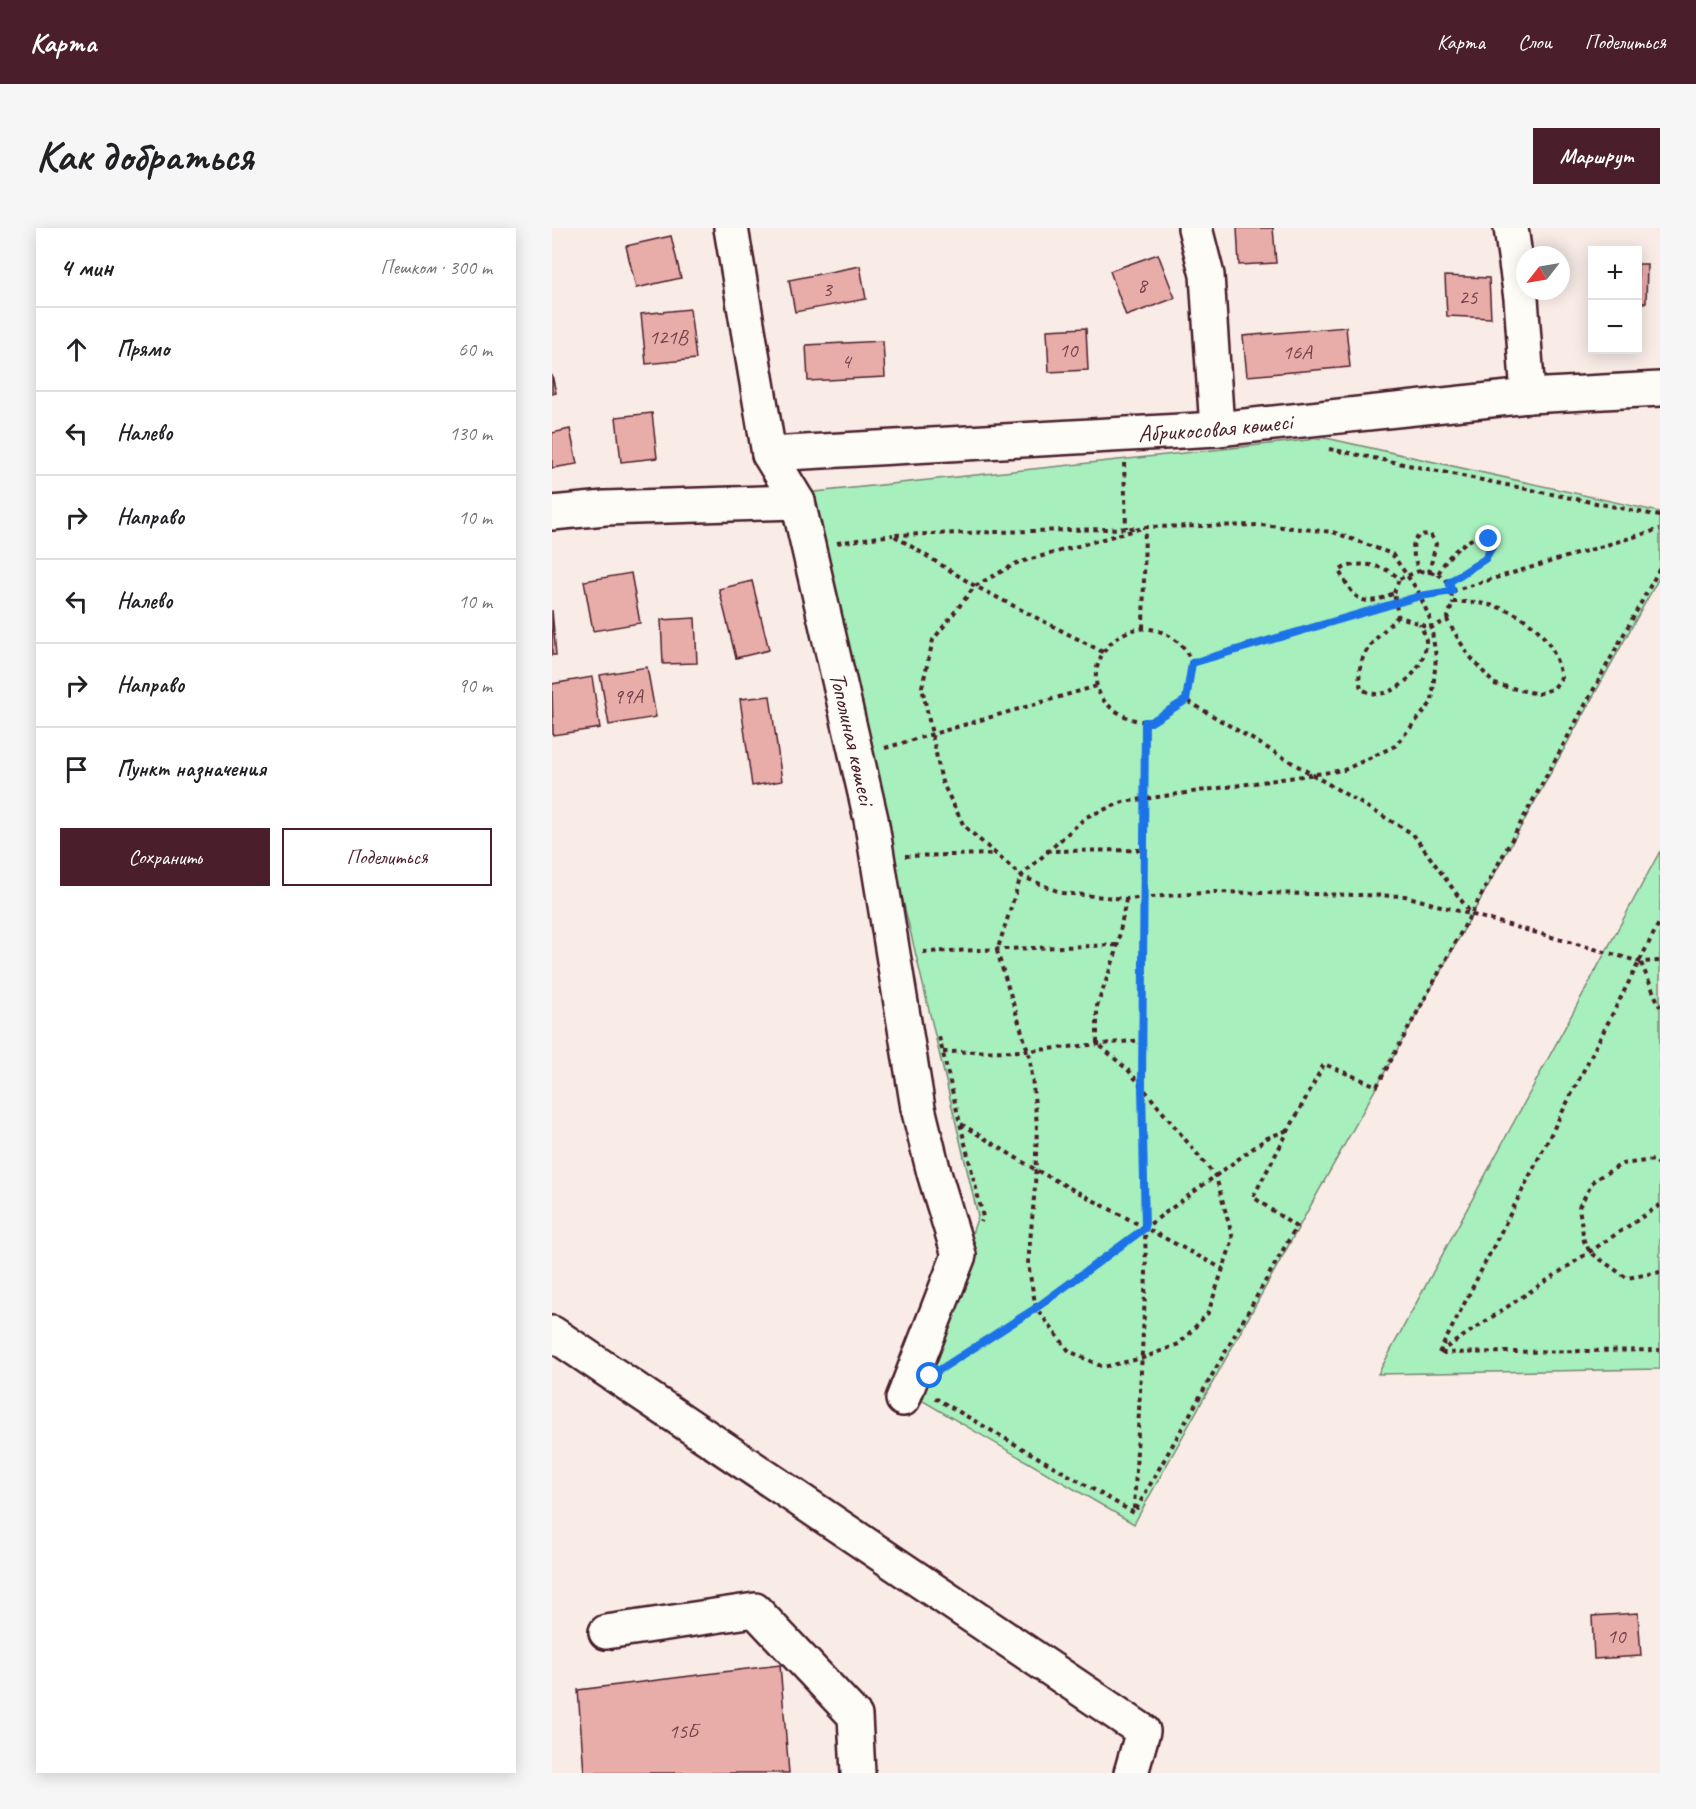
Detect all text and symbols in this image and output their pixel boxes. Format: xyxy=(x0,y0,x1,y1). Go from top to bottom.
text: Карта xyxy=(30,25,97,60)
text: Карта xyxy=(1437,29,1485,55)
text: Слои xyxy=(1518,29,1552,55)
text: Поделиться xyxy=(1585,29,1666,55)
button: Маршрут xyxy=(1533,128,1660,184)
text: Как добраться xyxy=(36,130,253,183)
north arrow xyxy=(1516,246,1570,300)
map controls xyxy=(1588,246,1642,354)
button: + xyxy=(1588,246,1642,300)
text: 4 мин xyxy=(60,251,113,284)
text: Пешком · 300 m xyxy=(380,255,492,280)
house number: 8 xyxy=(1137,272,1149,298)
house number: 3 xyxy=(822,276,833,302)
house number: 25 xyxy=(1459,284,1479,310)
button: − xyxy=(1588,300,1642,354)
house number: 121В xyxy=(648,324,690,350)
icon: ahead xyxy=(60,333,93,366)
text: Прямо xyxy=(117,335,169,363)
text: 60 m xyxy=(458,337,492,362)
house number: 10 xyxy=(1059,337,1079,363)
house number: 16А xyxy=(1282,339,1313,365)
house number: 4 xyxy=(841,348,853,374)
street label: Абрикосовая көшесі xyxy=(1137,406,1296,448)
icon: left xyxy=(60,417,93,450)
text: Налево xyxy=(117,419,173,447)
text: 130 m xyxy=(449,421,492,446)
icon: right xyxy=(60,501,93,534)
text: Направо xyxy=(117,503,184,531)
text: 10 m xyxy=(458,505,492,530)
route end xyxy=(1475,525,1501,551)
icon: left xyxy=(60,585,93,618)
text: Налево xyxy=(117,587,173,615)
text: 10 m xyxy=(458,589,492,614)
icon: right xyxy=(60,669,93,702)
street label: Тополиная көшесі xyxy=(823,669,883,810)
text: Направо xyxy=(117,671,184,699)
text: 90 m xyxy=(458,673,492,698)
house number: 99А xyxy=(613,683,644,709)
icon: arrive xyxy=(60,753,93,786)
text: Пункт назначения xyxy=(117,755,266,783)
button: Сохранить xyxy=(60,828,270,886)
button: Поделиться xyxy=(282,828,492,886)
route start xyxy=(916,1362,942,1388)
house number: 10 xyxy=(1607,1623,1627,1649)
house number: 15Б xyxy=(668,1718,701,1744)

